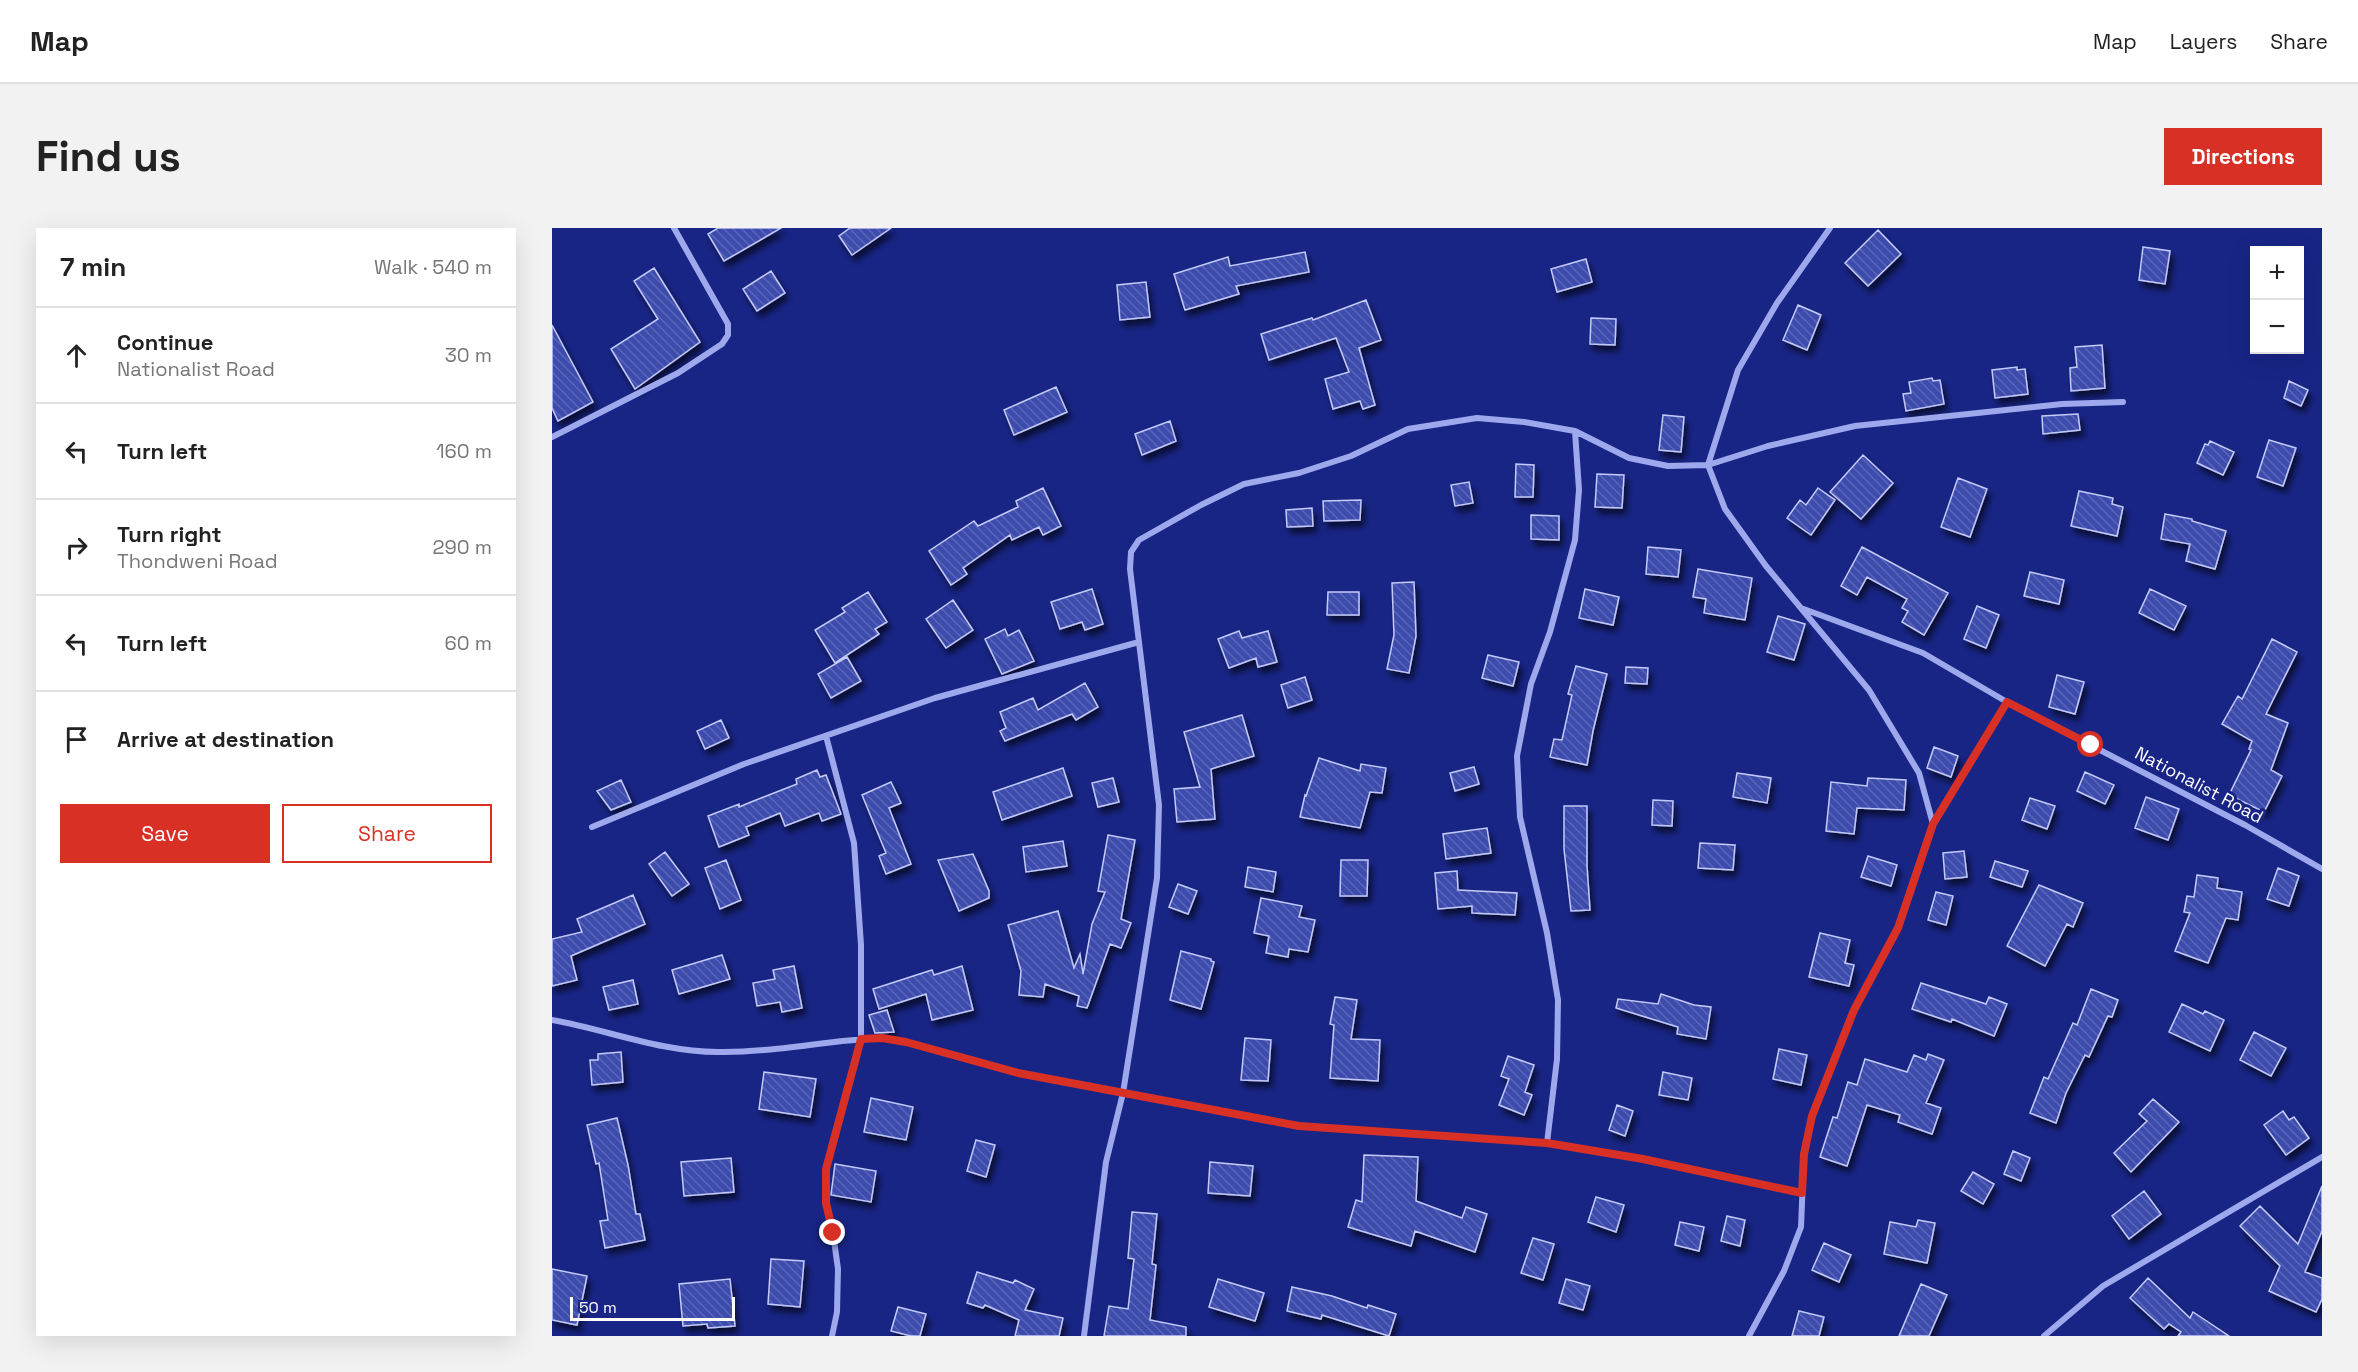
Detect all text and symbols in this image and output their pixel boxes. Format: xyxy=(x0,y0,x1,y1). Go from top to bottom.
text: Map xyxy=(30,23,89,59)
text: Map xyxy=(2093,28,2137,55)
text: Layers xyxy=(2170,28,2237,55)
text: Share xyxy=(2270,28,2328,55)
button: Directions xyxy=(2164,128,2322,185)
text: Find us xyxy=(36,130,181,183)
map controls xyxy=(2250,246,2304,354)
button: + xyxy=(2250,246,2304,300)
text: 7 min xyxy=(60,250,126,284)
text: Walk · 540 m xyxy=(374,254,492,280)
button: − xyxy=(2250,300,2304,354)
text: Continue xyxy=(117,328,213,356)
icon: ahead xyxy=(60,339,93,372)
text: 30 m xyxy=(445,342,492,368)
text: Nationalist Road xyxy=(117,356,275,382)
icon: left xyxy=(60,435,93,468)
text: Turn left xyxy=(117,437,207,465)
text: 160 m xyxy=(436,438,492,464)
text: Turn right xyxy=(117,520,222,548)
icon: right xyxy=(60,531,93,564)
text: 290 m xyxy=(433,534,492,560)
text: Thondweni Road xyxy=(117,548,278,574)
icon: left xyxy=(60,627,93,660)
text: Turn left xyxy=(117,629,207,657)
text: 60 m xyxy=(445,630,492,656)
icon: arrive xyxy=(60,723,93,756)
text: Arrive at destination xyxy=(117,725,334,753)
route start xyxy=(2077,731,2103,757)
street label: Nationalist Road xyxy=(2131,741,2267,828)
button: Save xyxy=(60,804,270,863)
button: Share xyxy=(282,804,492,863)
route end xyxy=(819,1219,845,1245)
scale bar xyxy=(570,1294,735,1322)
text: 50 m xyxy=(579,1297,617,1318)

